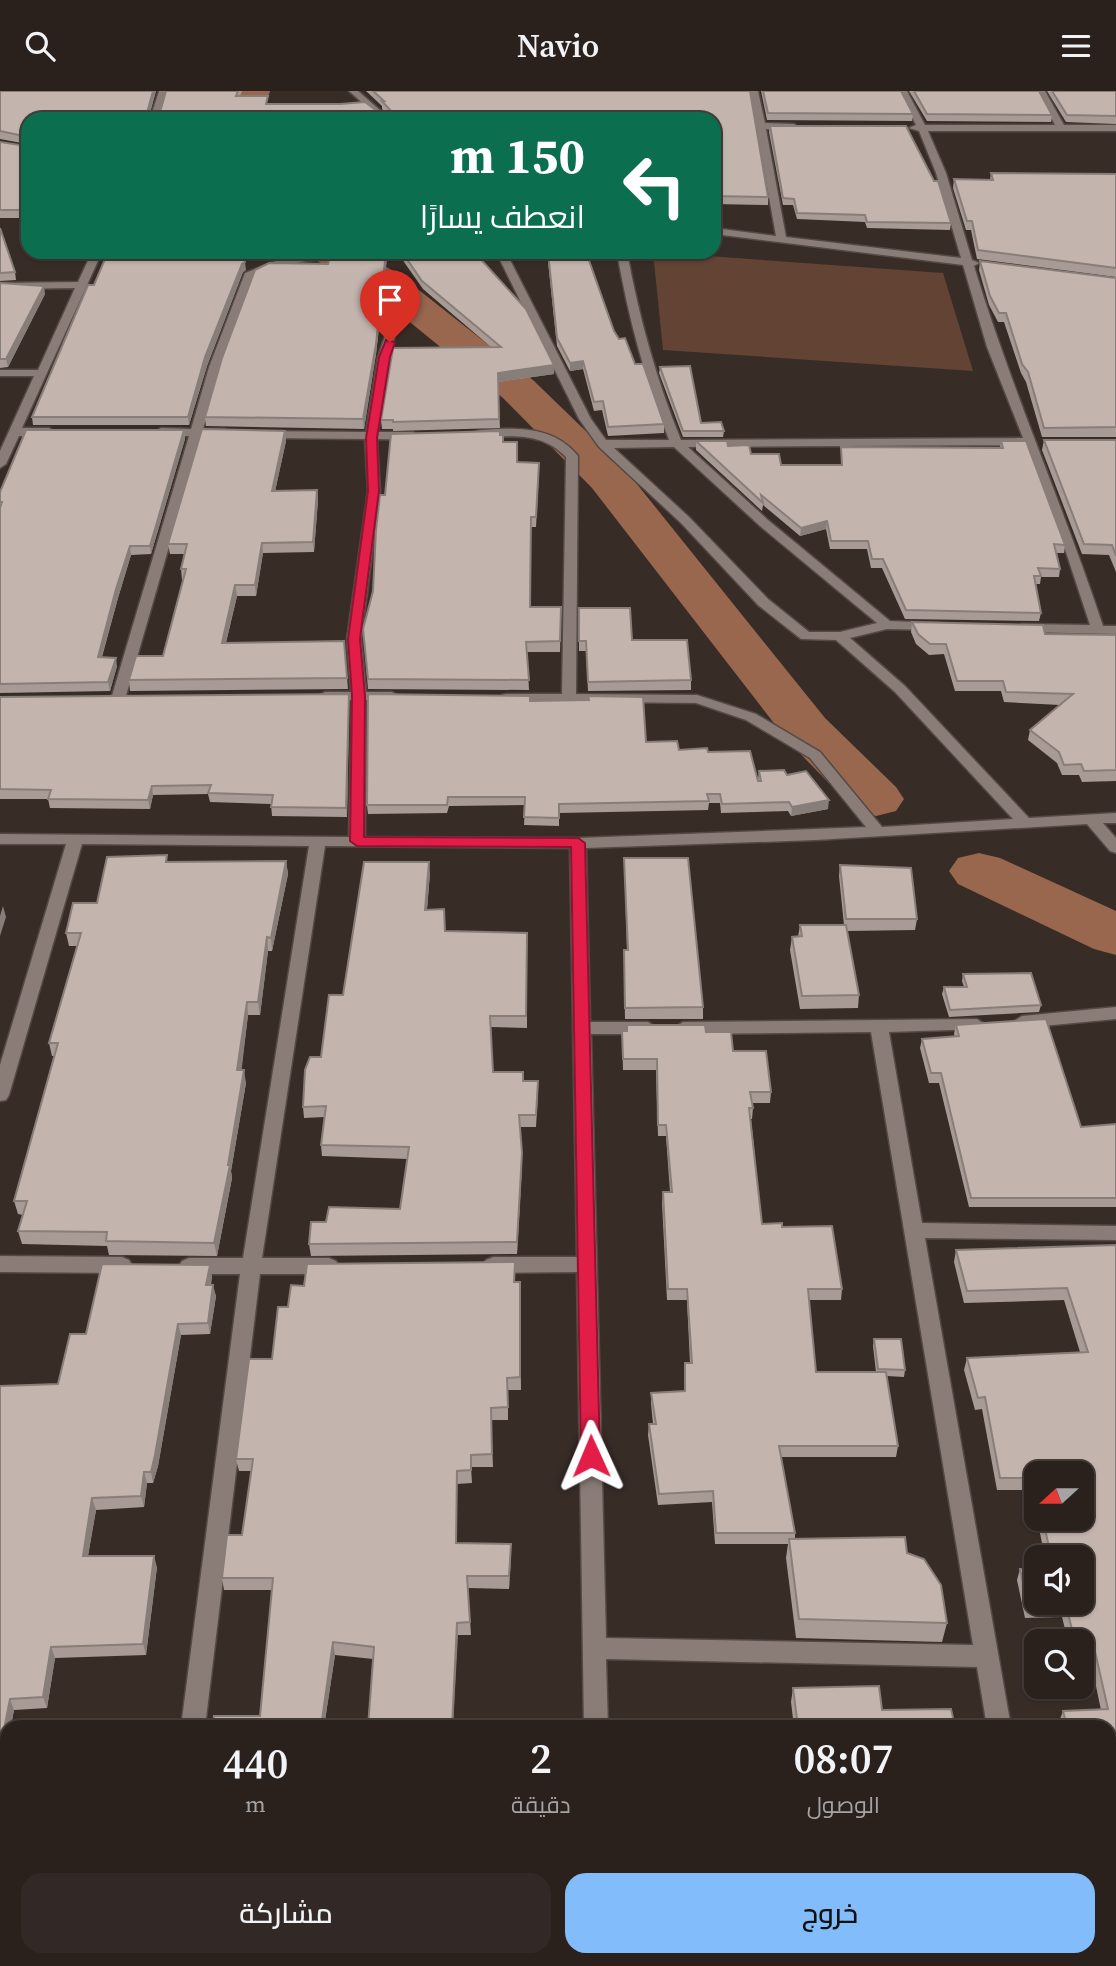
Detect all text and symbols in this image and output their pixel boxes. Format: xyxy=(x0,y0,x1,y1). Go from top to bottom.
text: Navio xyxy=(517,24,599,68)
icon: search xyxy=(21,27,59,65)
icon: menu xyxy=(1057,27,1095,65)
text: 150 m xyxy=(450,122,585,189)
icon: left xyxy=(609,140,700,231)
text: انعطف يسارًا xyxy=(420,195,585,239)
pin xyxy=(360,270,420,342)
icon: arrive xyxy=(371,281,409,319)
position arrow xyxy=(554,1419,628,1493)
north arrow xyxy=(1024,1461,1094,1531)
map controls xyxy=(1024,1461,1094,1699)
button: sound xyxy=(1024,1545,1094,1615)
button: search xyxy=(1024,1629,1094,1699)
text: 2 xyxy=(530,1729,552,1787)
text: 08:07 xyxy=(793,1729,893,1787)
text: 440 xyxy=(223,1734,288,1792)
text: m xyxy=(245,1788,266,1820)
text: دقيقة xyxy=(511,1789,571,1821)
text: الوصول xyxy=(807,1789,880,1821)
button: مشاركة xyxy=(21,1873,551,1953)
button: خروج xyxy=(565,1873,1095,1953)

